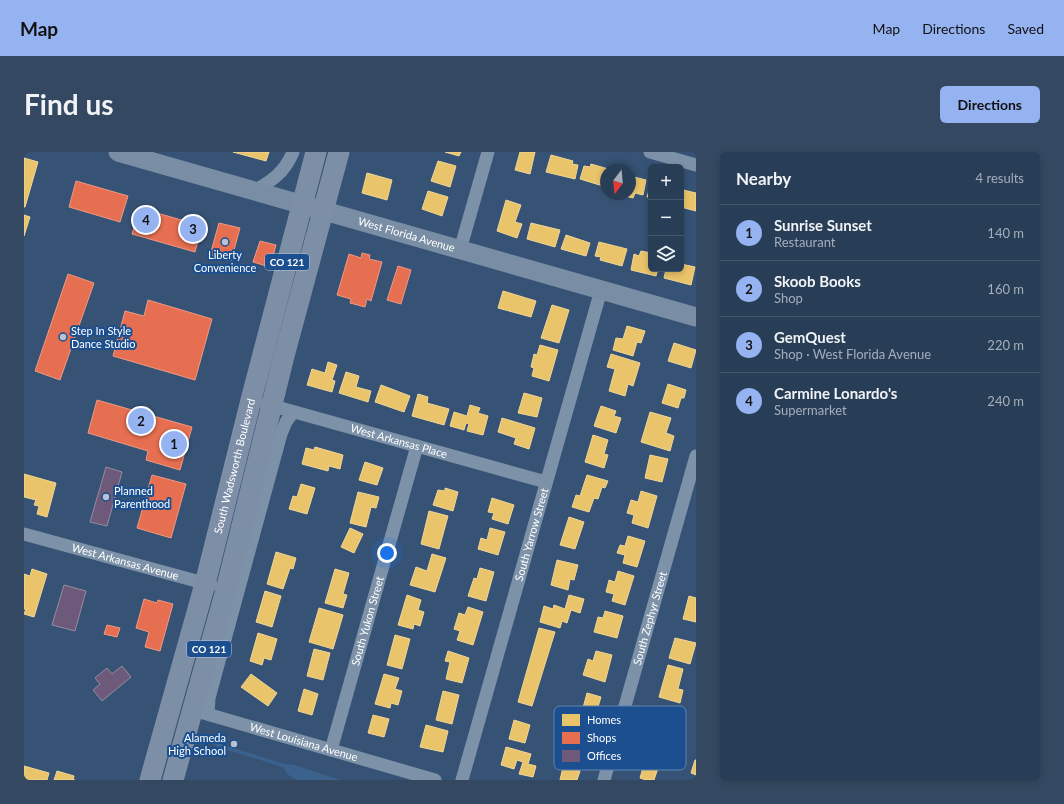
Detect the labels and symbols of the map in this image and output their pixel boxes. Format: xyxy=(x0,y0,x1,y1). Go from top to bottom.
north arrow xyxy=(600,164,636,200)
pin: 4 xyxy=(133,205,159,235)
pin: 3 xyxy=(180,214,206,244)
street label: West Florida Avenue xyxy=(357,214,457,254)
marker: Liberty Convenience xyxy=(220,237,230,247)
place label: Liberty Convenience xyxy=(194,248,256,274)
road number: CO 121 xyxy=(265,254,309,270)
place label: Step In Style Dance Studio xyxy=(71,324,135,350)
marker: Step In Style Dance Studio xyxy=(58,332,68,342)
street label: South Wadsworth Boulevard xyxy=(211,397,257,535)
pin: 2 xyxy=(128,406,154,436)
street label: West Arkansas Place xyxy=(349,421,449,460)
pin: 1 xyxy=(161,429,187,459)
place label: Planned Parenthood xyxy=(114,484,170,510)
street label: South Yarrow Street xyxy=(512,486,550,583)
marker: Planned Parenthood xyxy=(101,492,111,502)
street label: West Arkansas Avenue xyxy=(71,540,181,582)
your location xyxy=(377,543,397,563)
street label: South Zephyr Street xyxy=(630,570,669,667)
street label: South Yukon Street xyxy=(348,575,386,667)
road number: CO 121 xyxy=(187,641,231,657)
legend xyxy=(554,706,686,770)
text: Homes xyxy=(587,713,621,726)
street label: West Louisiana Avenue xyxy=(248,720,360,763)
place label: Alameda High School xyxy=(168,731,226,757)
text: Shops xyxy=(587,731,616,744)
marker: Alameda High School xyxy=(229,739,239,749)
text: Offices xyxy=(587,749,621,762)

